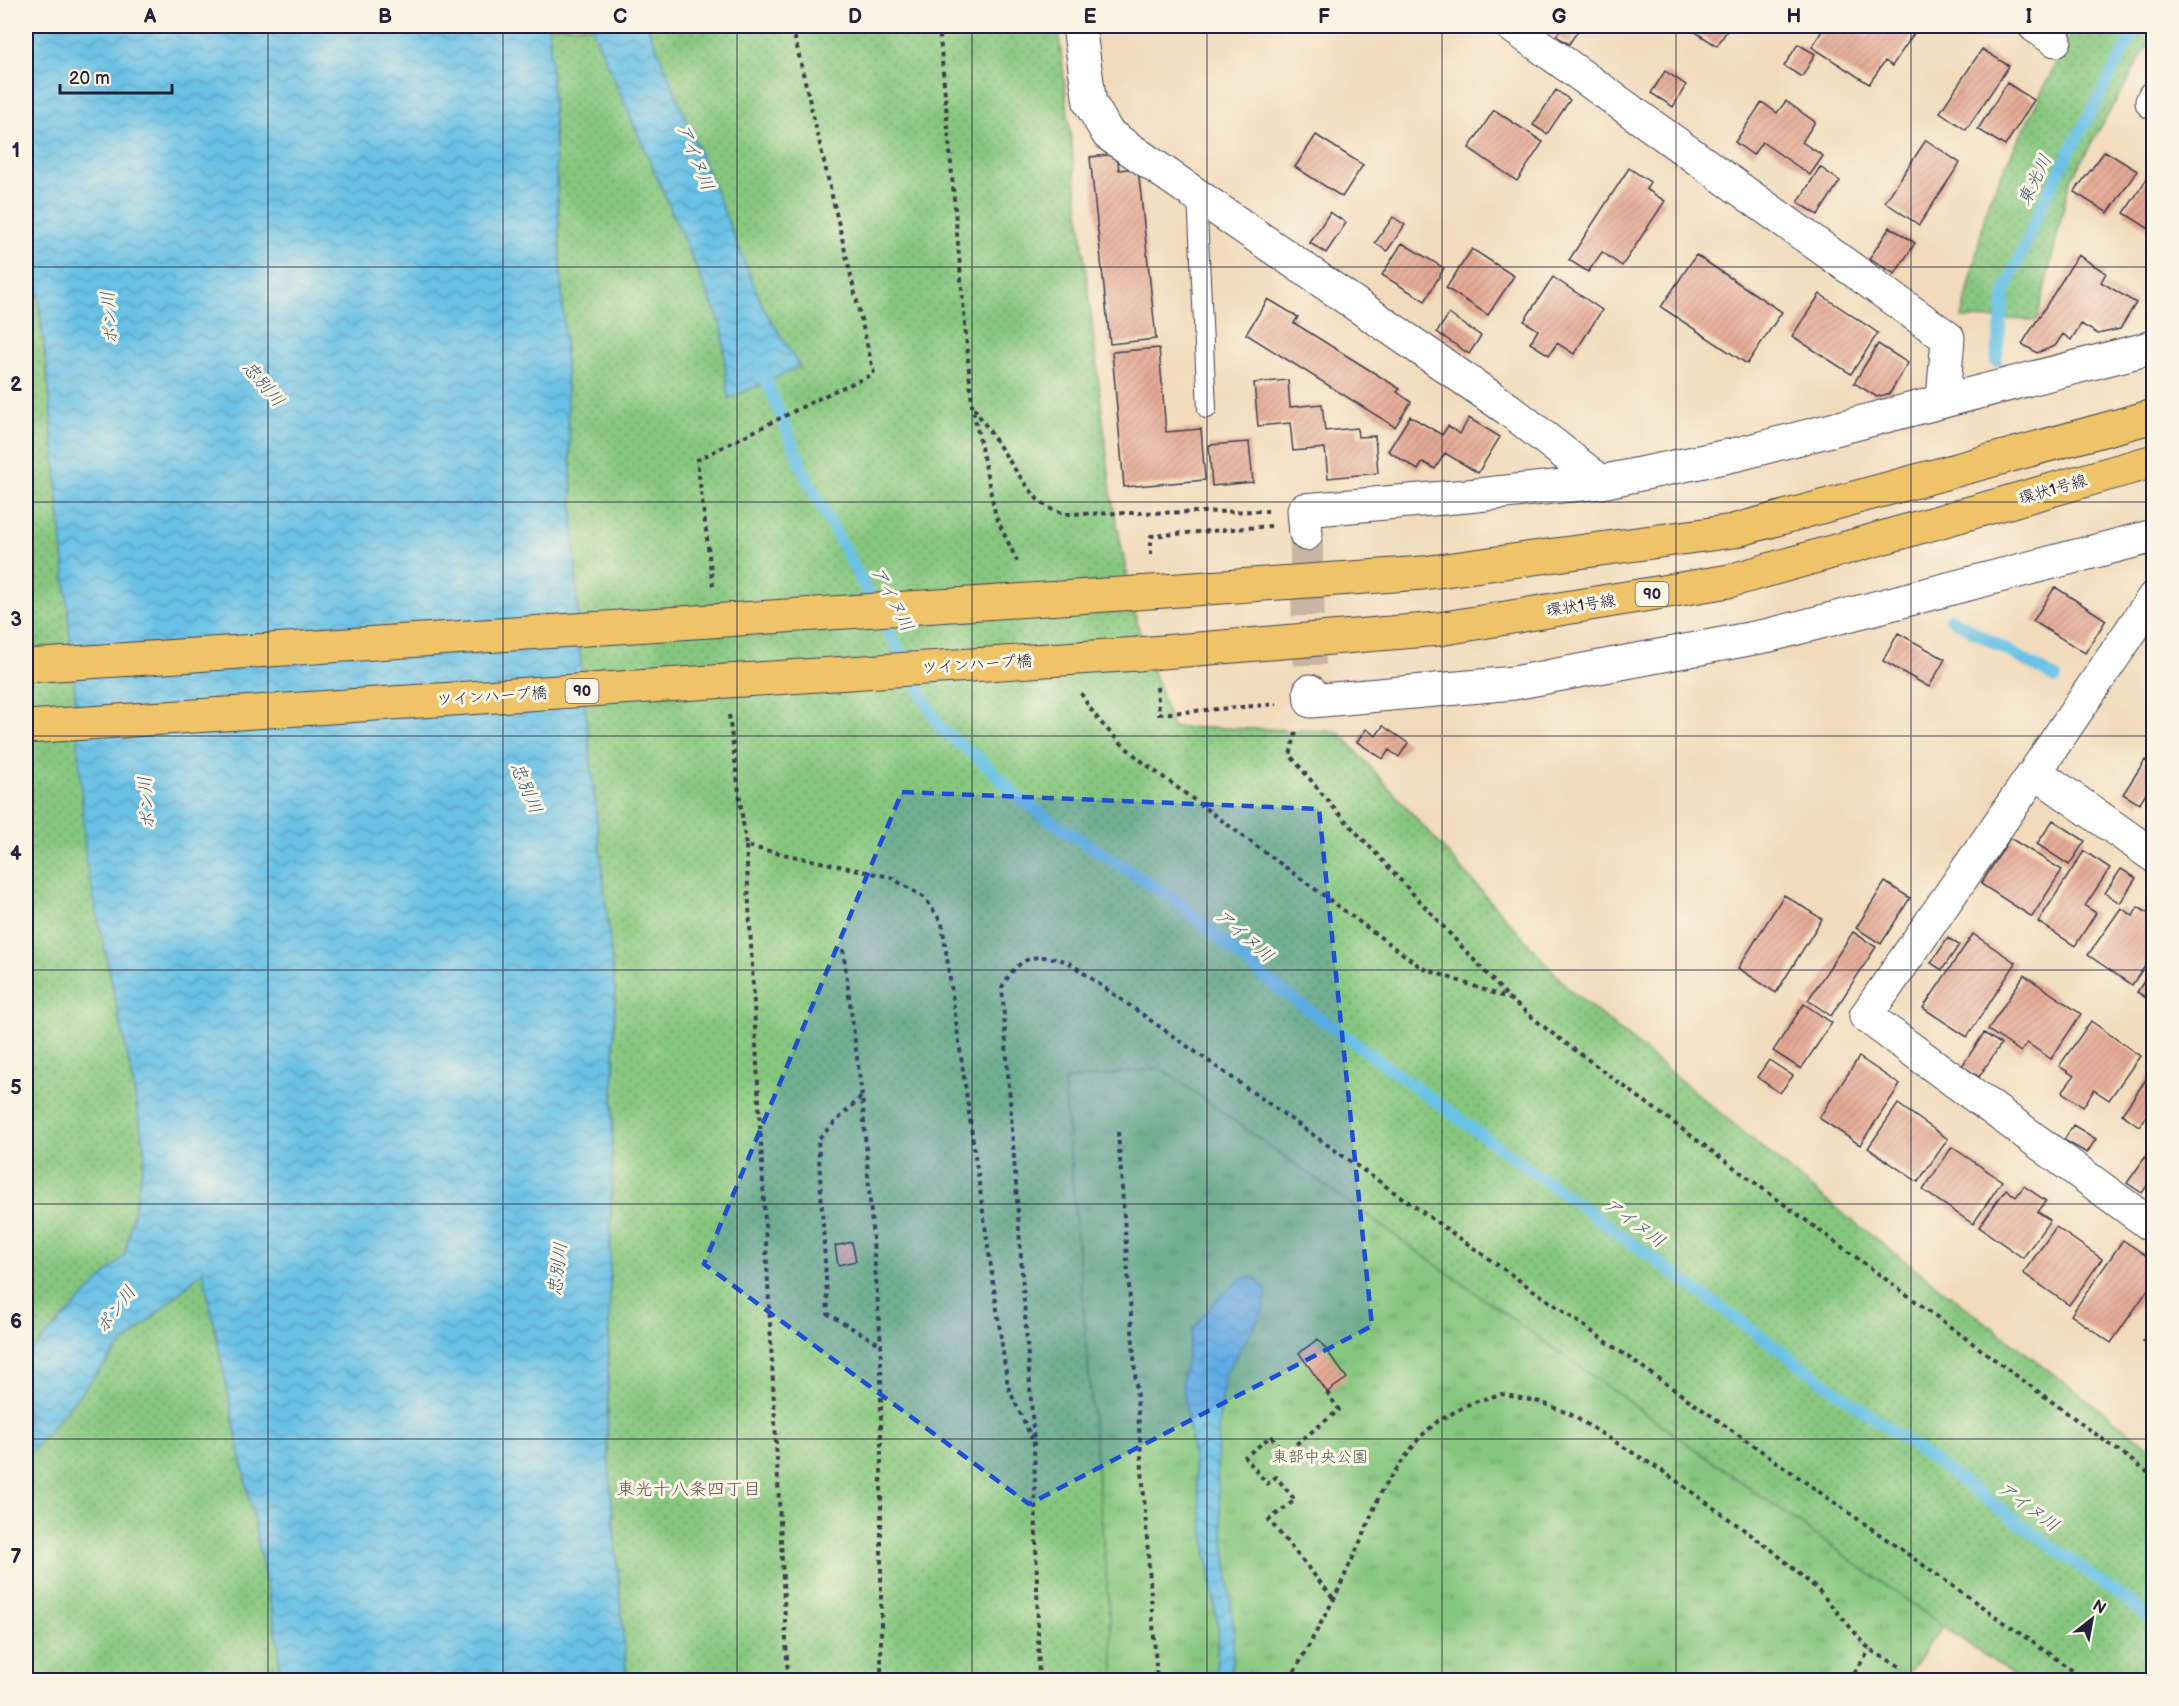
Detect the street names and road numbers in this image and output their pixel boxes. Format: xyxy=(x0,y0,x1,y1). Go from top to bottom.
street label: 環状1号線 xyxy=(2017,471,2089,509)
road number: 90 xyxy=(1636,582,1668,606)
street label: 環状1号線 xyxy=(1545,591,1617,621)
street label: ツインハープ橋 xyxy=(921,652,1033,678)
road number: 90 xyxy=(566,679,598,703)
street label: ツインハープ橋 xyxy=(436,684,548,710)

